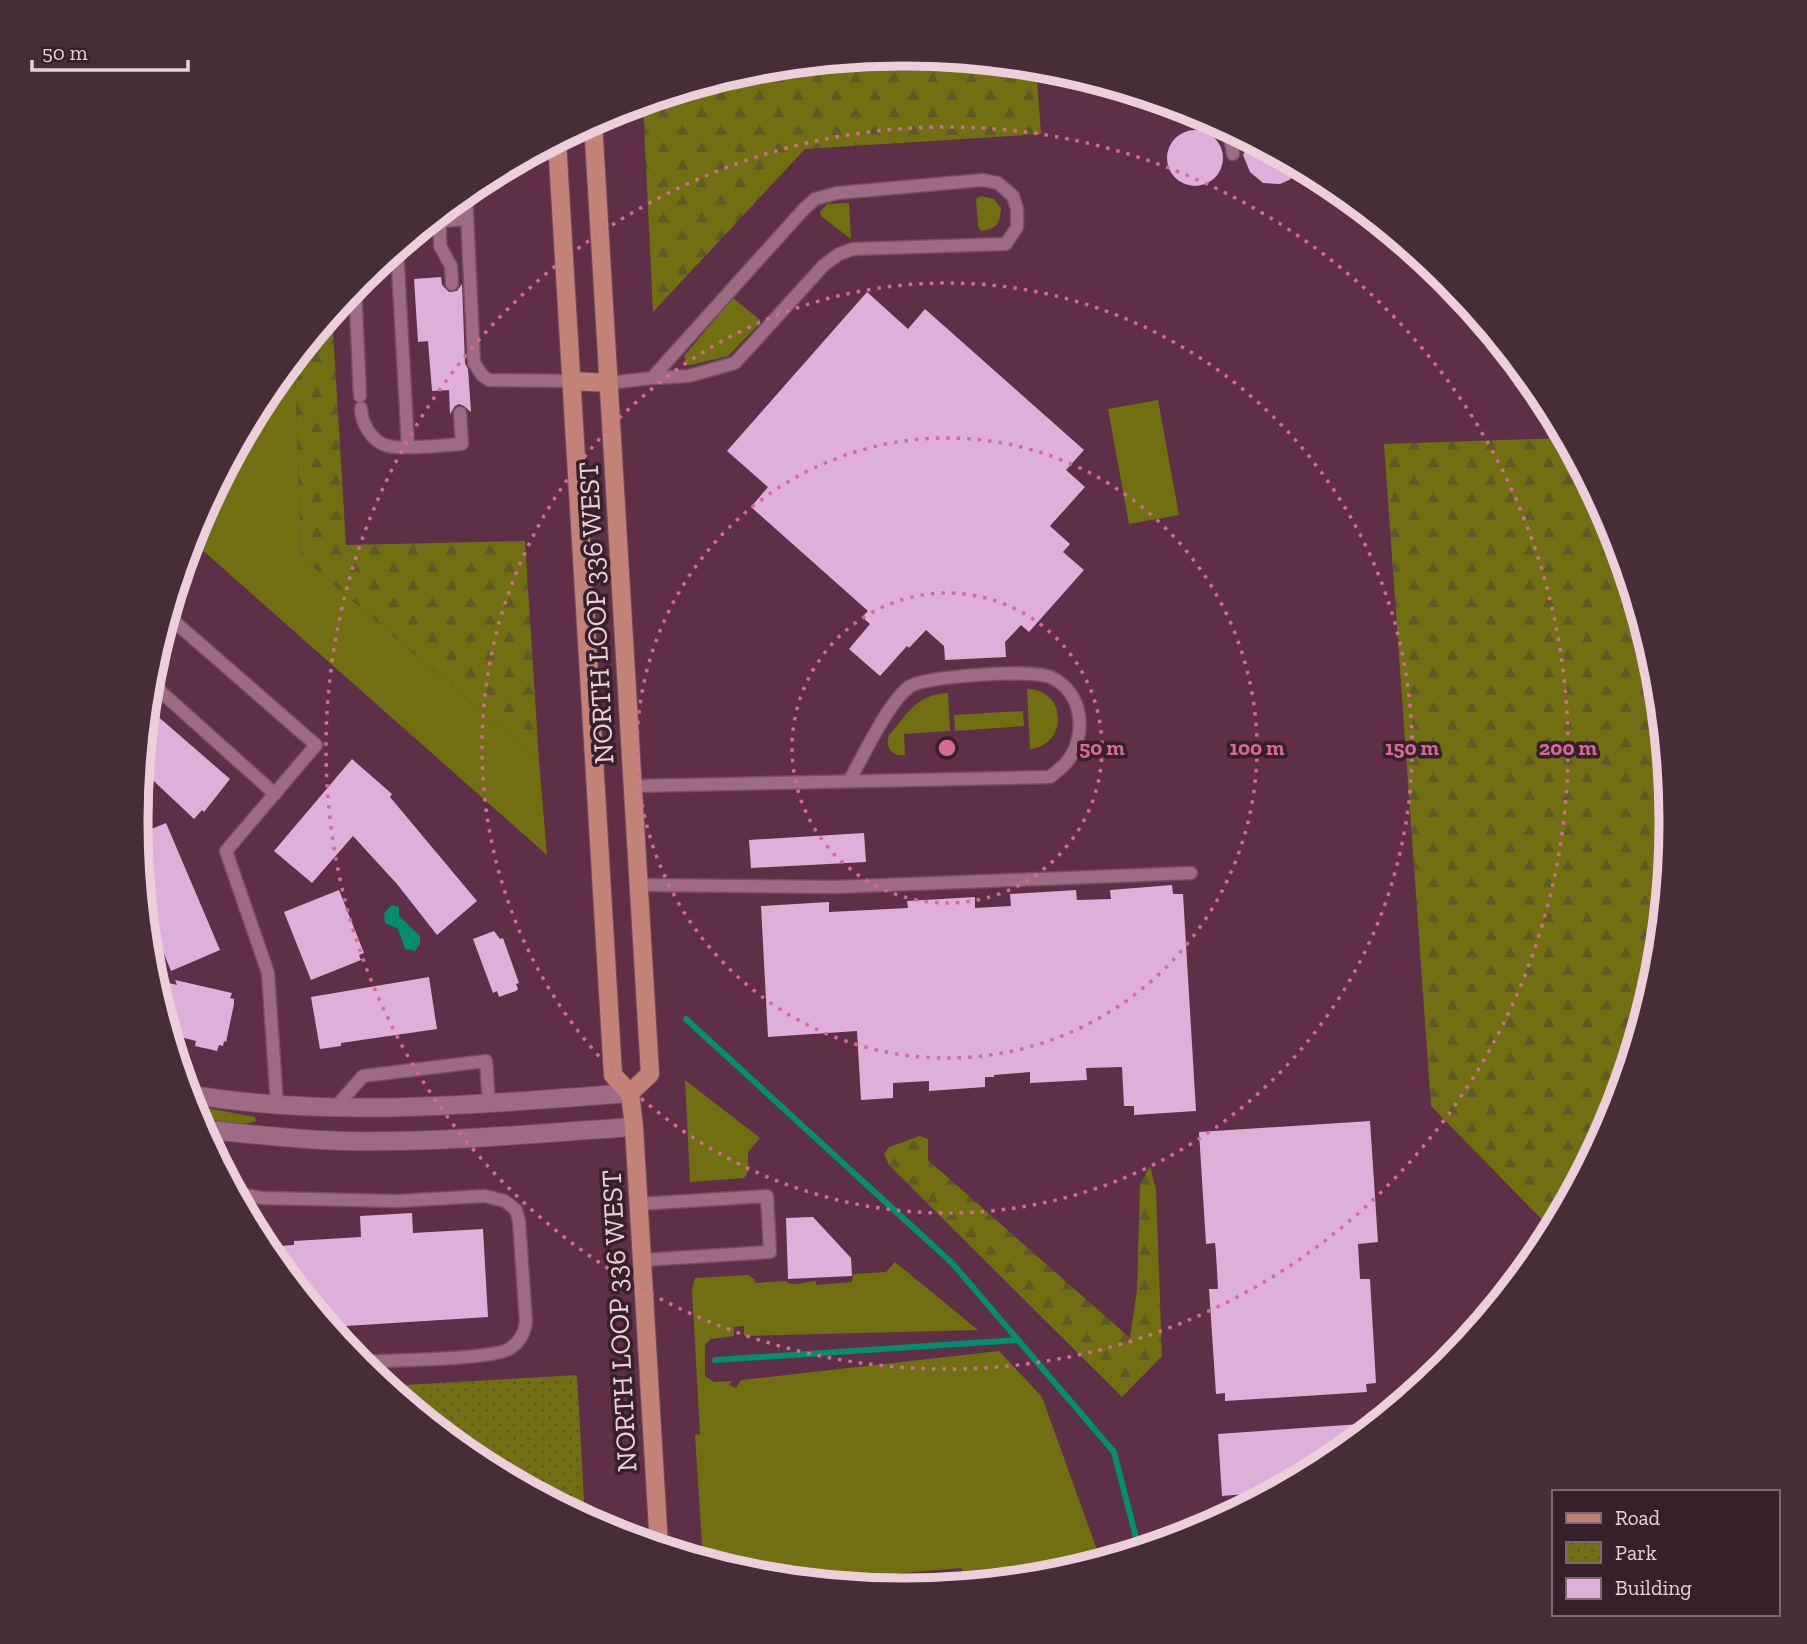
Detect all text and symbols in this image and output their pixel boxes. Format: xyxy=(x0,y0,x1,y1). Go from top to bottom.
scale bar xyxy=(32,28,187,72)
text: 50 m xyxy=(42,40,88,65)
street label: NORTH LOOP 336 WEST xyxy=(572,461,620,765)
text: 50 m xyxy=(1079,735,1125,760)
text: 100 m xyxy=(1230,735,1285,760)
text: 150 m xyxy=(1385,735,1440,760)
text: 200 m xyxy=(1539,735,1597,760)
centre of rings xyxy=(935,736,959,760)
street label: NORTH LOOP 336 WEST xyxy=(595,1169,643,1473)
legend xyxy=(1552,1490,1779,1616)
text: Road xyxy=(1615,1505,1661,1530)
text: Park xyxy=(1615,1540,1657,1565)
text: Building xyxy=(1615,1575,1692,1600)

